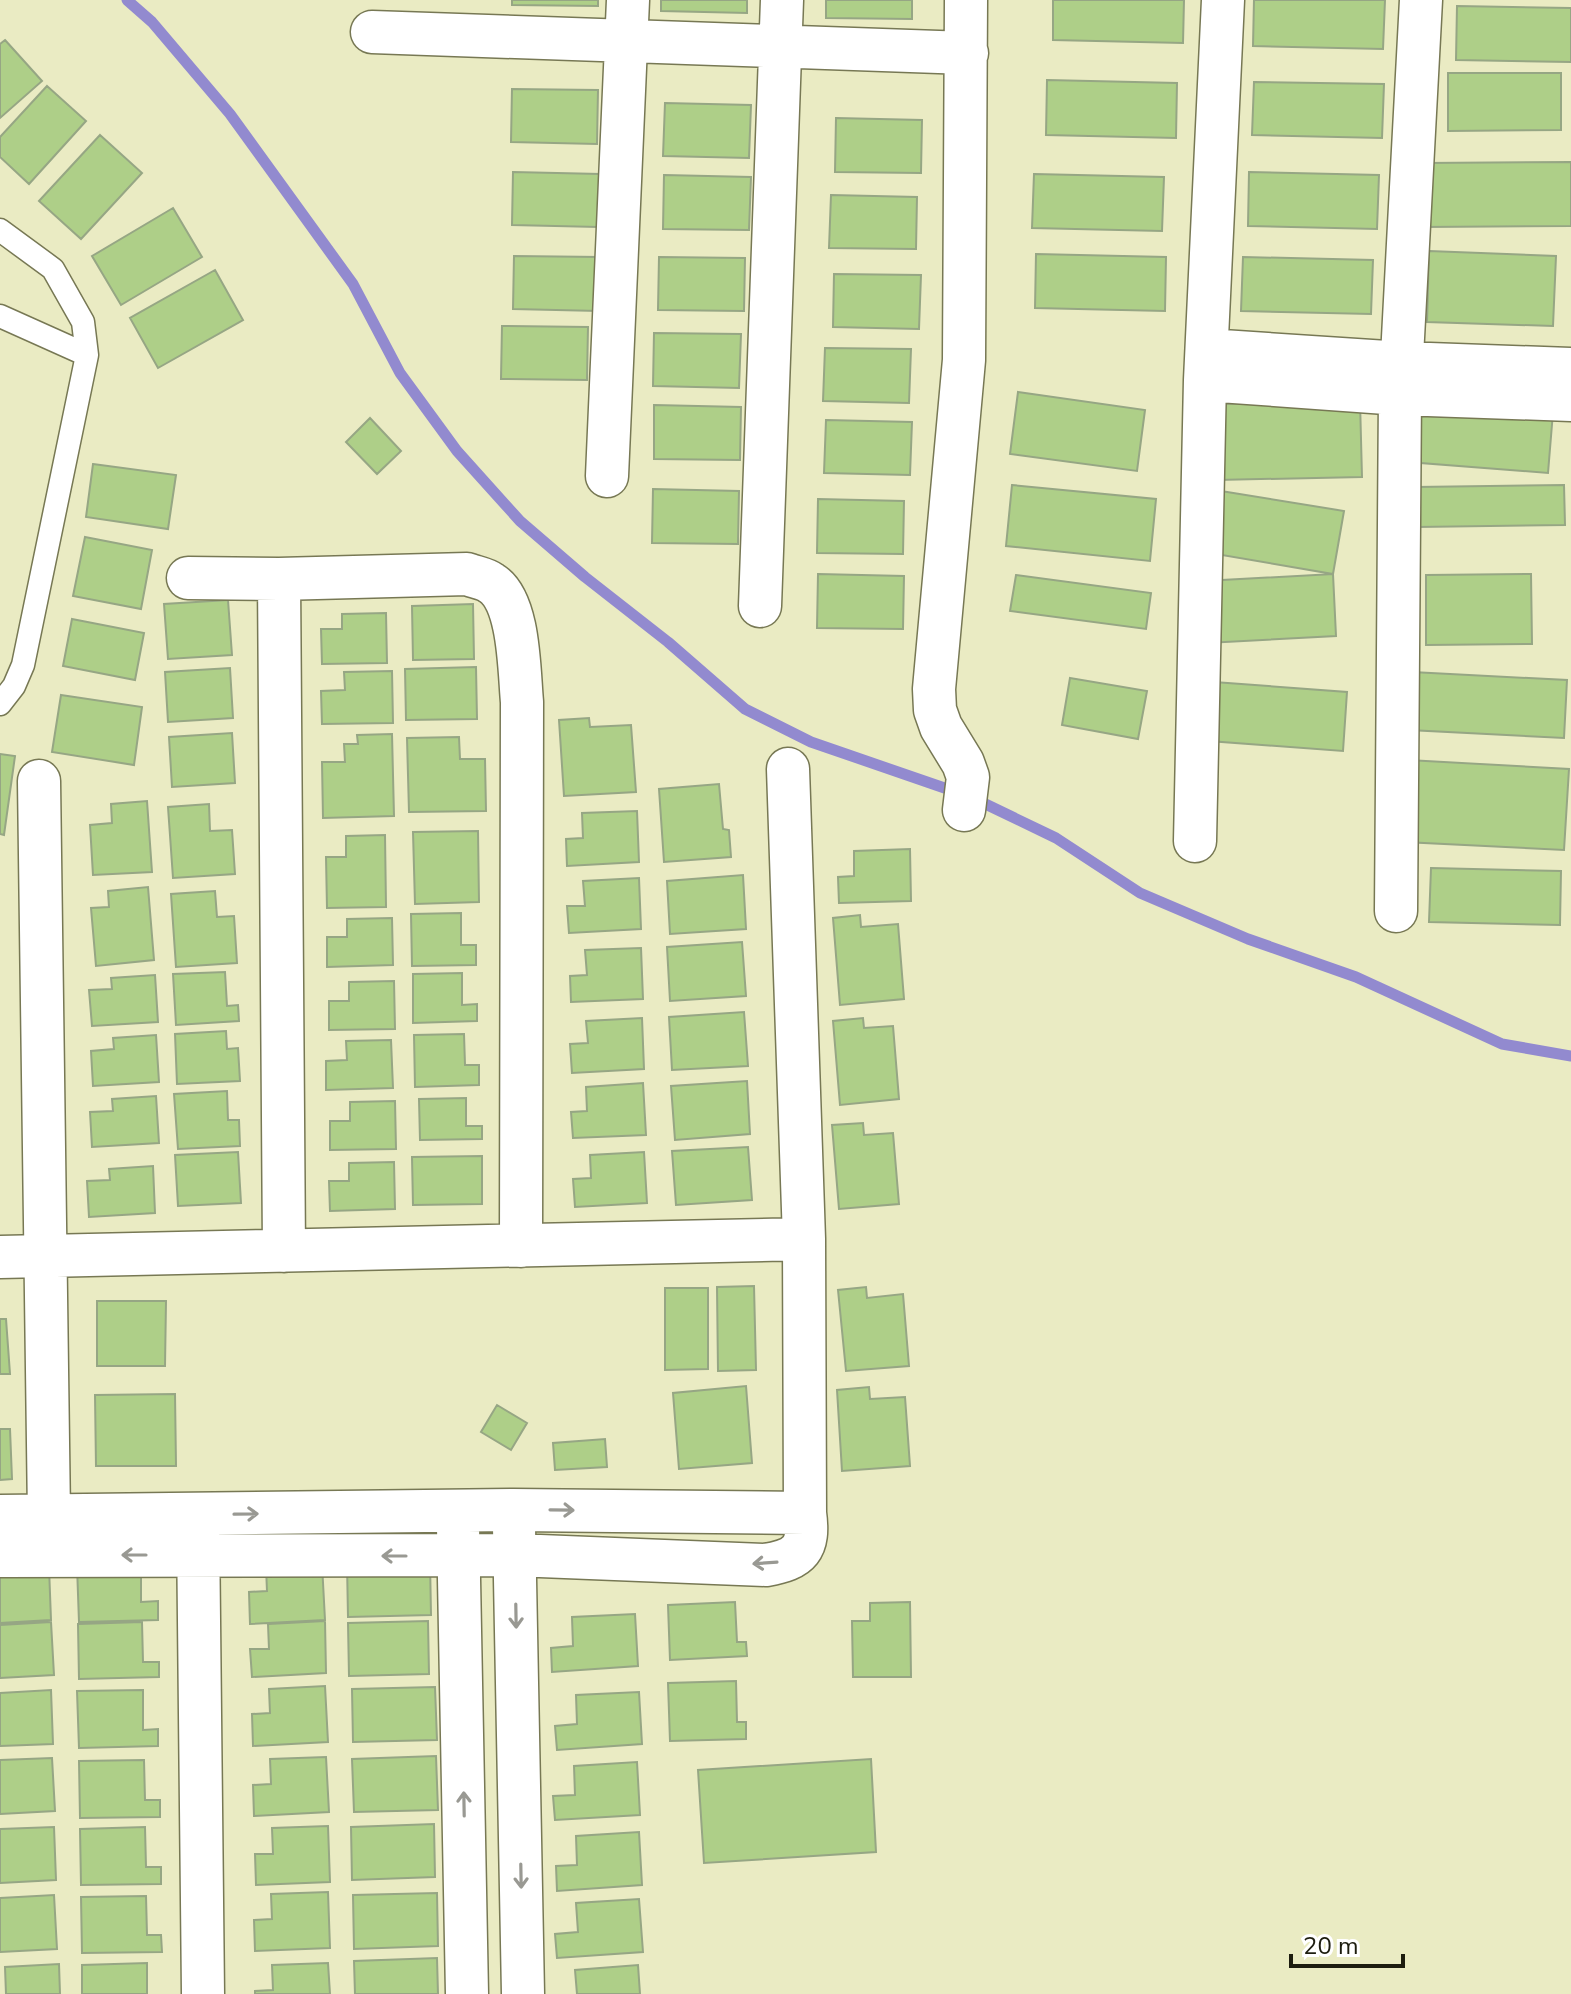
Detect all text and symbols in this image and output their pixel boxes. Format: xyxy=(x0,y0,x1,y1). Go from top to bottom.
one-way arrow xyxy=(548,1503,575,1518)
one-way arrow xyxy=(232,1506,259,1521)
one-way arrow xyxy=(121,1547,148,1563)
one-way arrow xyxy=(381,1548,408,1564)
one-way arrow xyxy=(752,1556,779,1571)
one-way arrow xyxy=(508,1602,523,1629)
one-way arrow xyxy=(456,1791,471,1818)
one-way arrow xyxy=(513,1862,529,1889)
scale bar xyxy=(1291,1918,1403,1968)
text: 20 m xyxy=(1303,1930,1359,1962)

